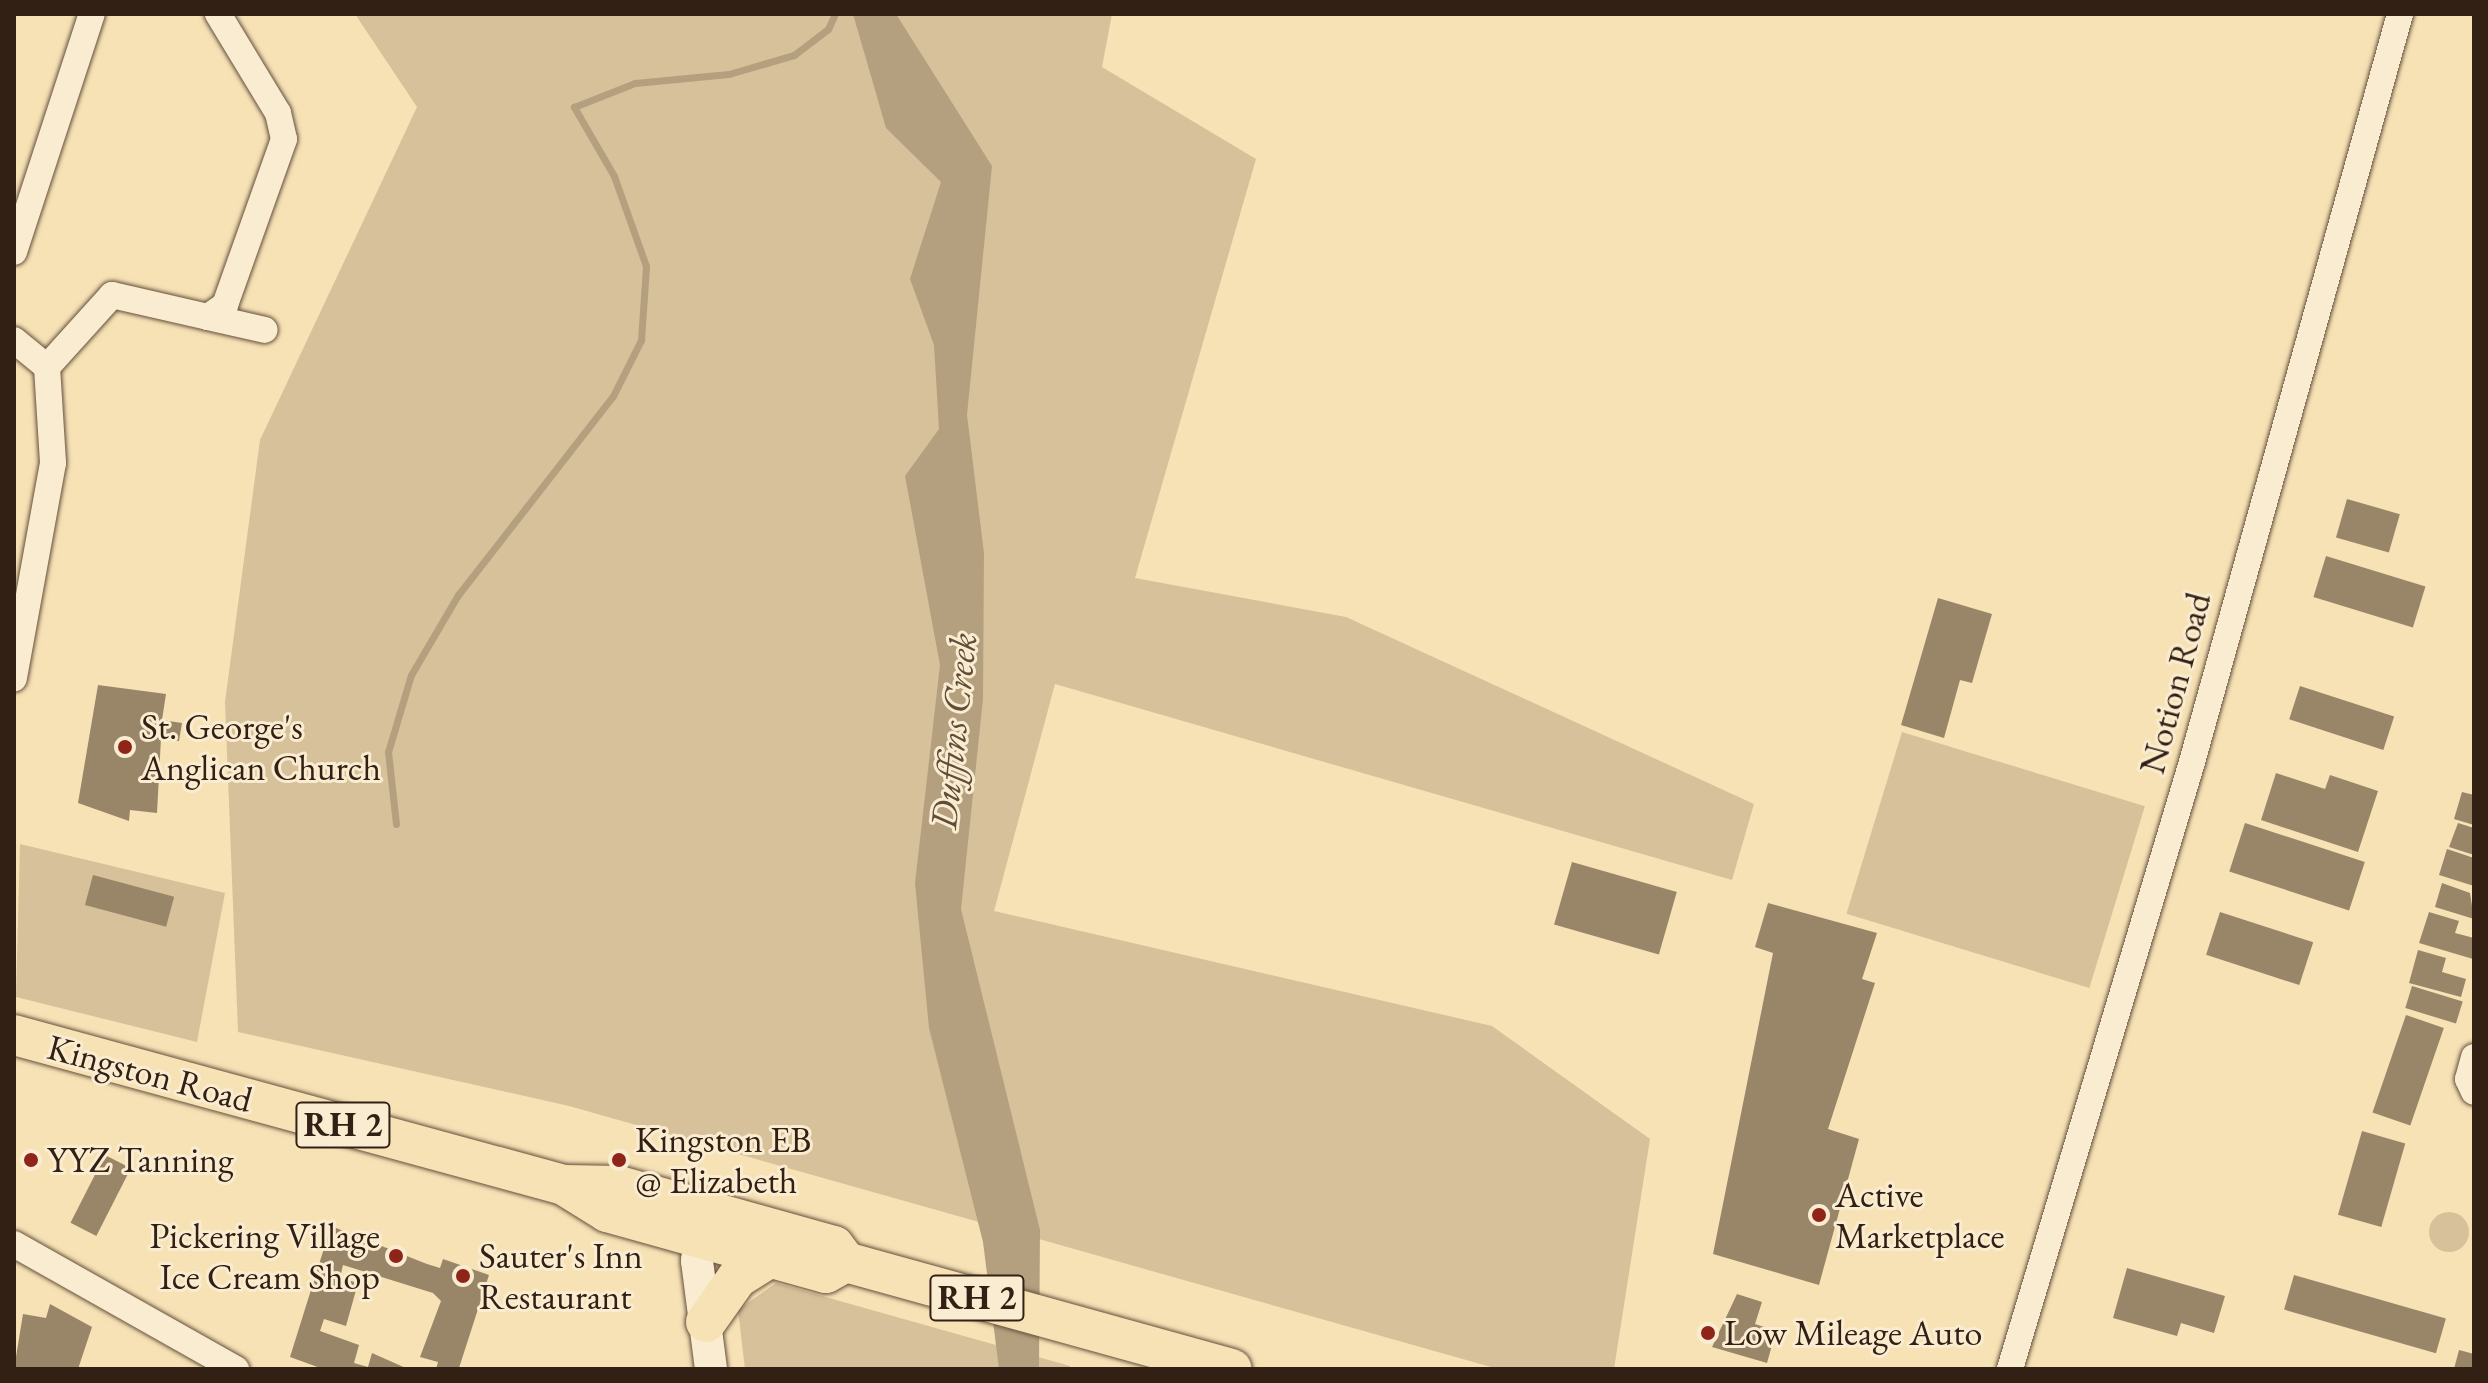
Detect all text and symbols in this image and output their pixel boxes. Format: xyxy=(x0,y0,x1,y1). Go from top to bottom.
street label: Notion Road xyxy=(2130,588,2220,778)
water label: Duffins Creek xyxy=(920,630,986,832)
place label: St. George's Anglican Church xyxy=(141,704,381,789)
marker: St. George's Anglican Church xyxy=(116,738,134,756)
street label: Kingston Road xyxy=(43,1025,257,1121)
road number: RH 2 xyxy=(295,1095,391,1155)
place label: Kingston EB @ Elizabeth xyxy=(635,1117,811,1202)
place label: YYZ Tanning xyxy=(47,1138,234,1182)
marker: YYZ Tanning xyxy=(22,1151,40,1169)
marker: Kingston EB @ Elizabeth xyxy=(610,1151,628,1169)
place label: Active Marketplace xyxy=(1835,1172,2004,1257)
marker: Active Marketplace xyxy=(1810,1206,1828,1224)
place label: Pickering Village Ice Cream Shop xyxy=(149,1213,380,1298)
place label: Sauter's Inn Restaurant xyxy=(479,1233,643,1318)
marker: Pickering Village Ice Cream Shop xyxy=(387,1247,405,1265)
marker: Sauter's Inn Restaurant xyxy=(454,1267,472,1285)
road number: RH 2 xyxy=(929,1268,1025,1328)
place label: Low Mileage Auto xyxy=(1724,1311,1982,1355)
marker: Low Mileage Auto xyxy=(1699,1324,1717,1342)

